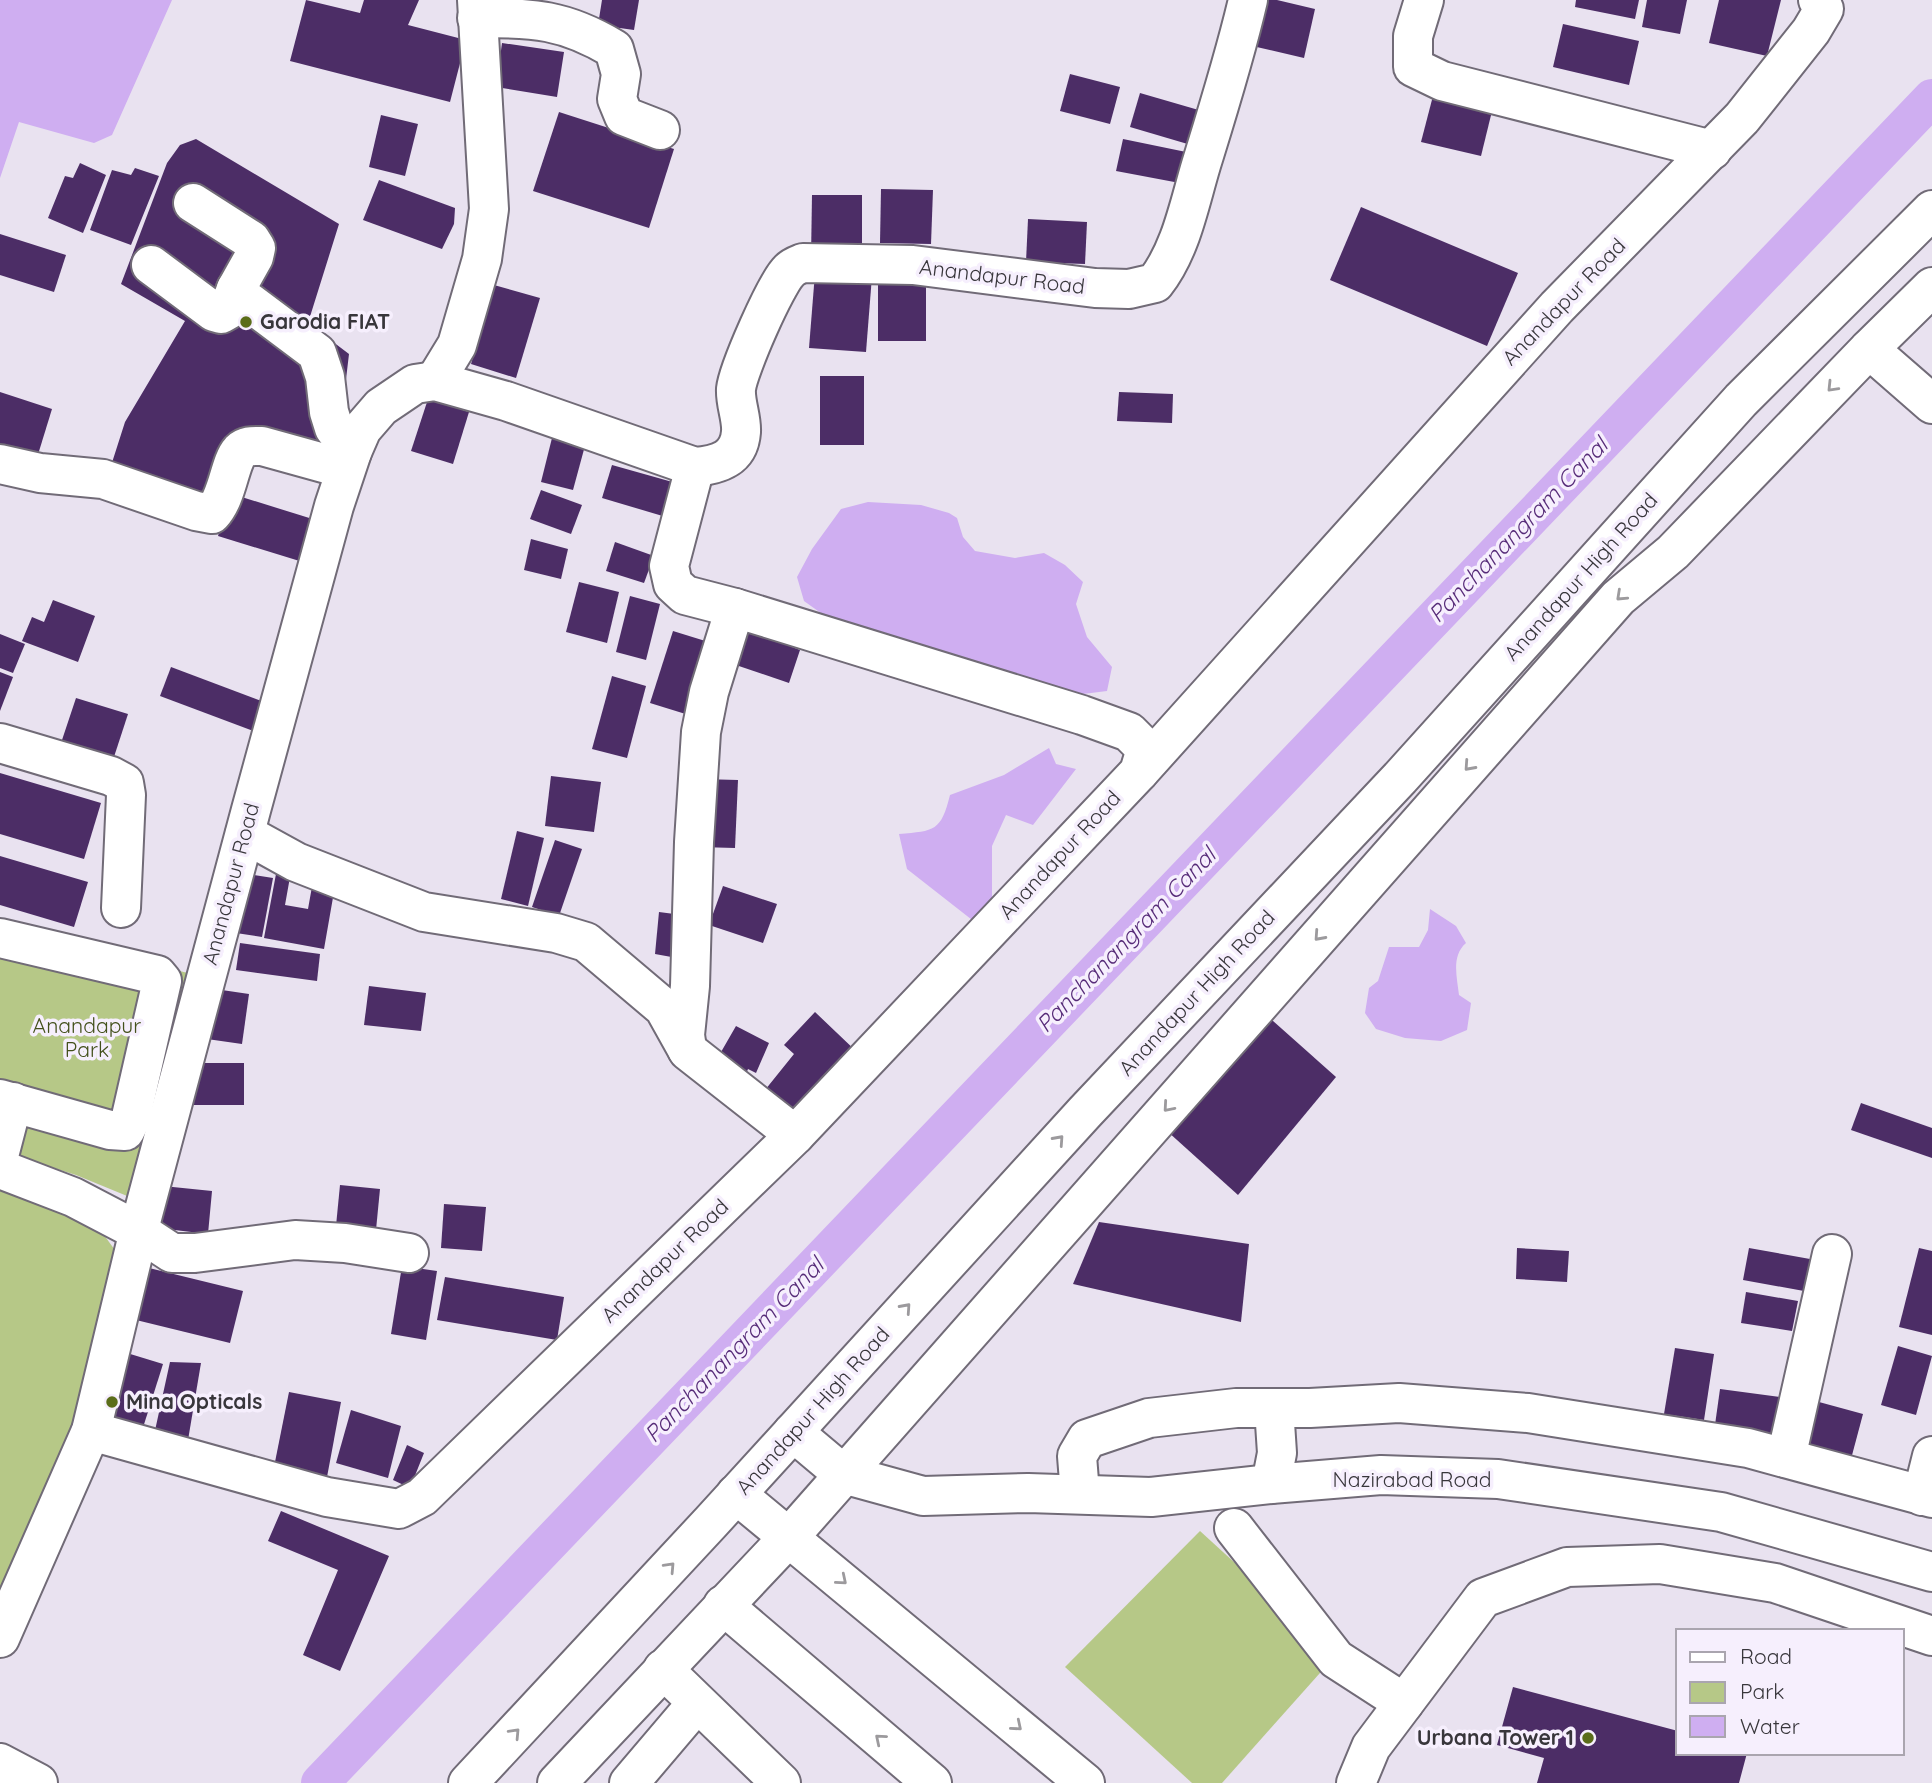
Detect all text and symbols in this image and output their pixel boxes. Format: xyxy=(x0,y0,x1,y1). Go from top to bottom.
street label: Anandapur Road xyxy=(1496,232,1631,370)
street label: Anandapur Road xyxy=(918,253,1086,299)
place label: Garodia FIAT xyxy=(260,308,390,334)
marker: Garodia FIAT xyxy=(238,314,254,330)
one-way arrow xyxy=(1827,379,1840,392)
water label: Panchanangram Canal xyxy=(1422,429,1615,628)
street label: Anandapur High Road xyxy=(1498,487,1663,666)
one-way arrow xyxy=(1616,588,1629,601)
one-way arrow xyxy=(1465,758,1478,771)
street label: Anandapur Road xyxy=(993,785,1126,924)
street label: Anandapur Road xyxy=(196,800,264,968)
water label: Panchanangram Canal xyxy=(1030,839,1223,1038)
street label: Anandapur High Road xyxy=(1113,904,1280,1081)
one-way arrow xyxy=(1314,928,1327,941)
park label: Anandapur Park xyxy=(33,1012,141,1062)
one-way arrow xyxy=(1164,1098,1176,1111)
one-way arrow xyxy=(1051,1135,1064,1148)
street label: Anandapur Road xyxy=(595,1193,733,1328)
water label: Panchanangram Canal xyxy=(638,1249,831,1448)
one-way arrow xyxy=(898,1303,910,1316)
street label: Anandapur High Road xyxy=(730,1321,895,1500)
place label: Mina Opticals xyxy=(126,1388,262,1414)
marker: Mina Opticals xyxy=(104,1394,120,1410)
street label: Nazirabad Road xyxy=(1332,1466,1492,1492)
one-way arrow xyxy=(661,1562,674,1575)
one-way arrow xyxy=(834,1572,847,1584)
legend xyxy=(1676,1629,1904,1755)
text: Road xyxy=(1740,1643,1792,1669)
text: Park xyxy=(1740,1678,1784,1704)
text: Water xyxy=(1740,1713,1800,1739)
one-way arrow xyxy=(1008,1718,1021,1730)
place label: Urbana Tower 1 xyxy=(1417,1724,1574,1750)
one-way arrow xyxy=(506,1728,519,1741)
marker: Urbana Tower 1 xyxy=(1580,1730,1596,1746)
one-way arrow xyxy=(876,1735,889,1747)

